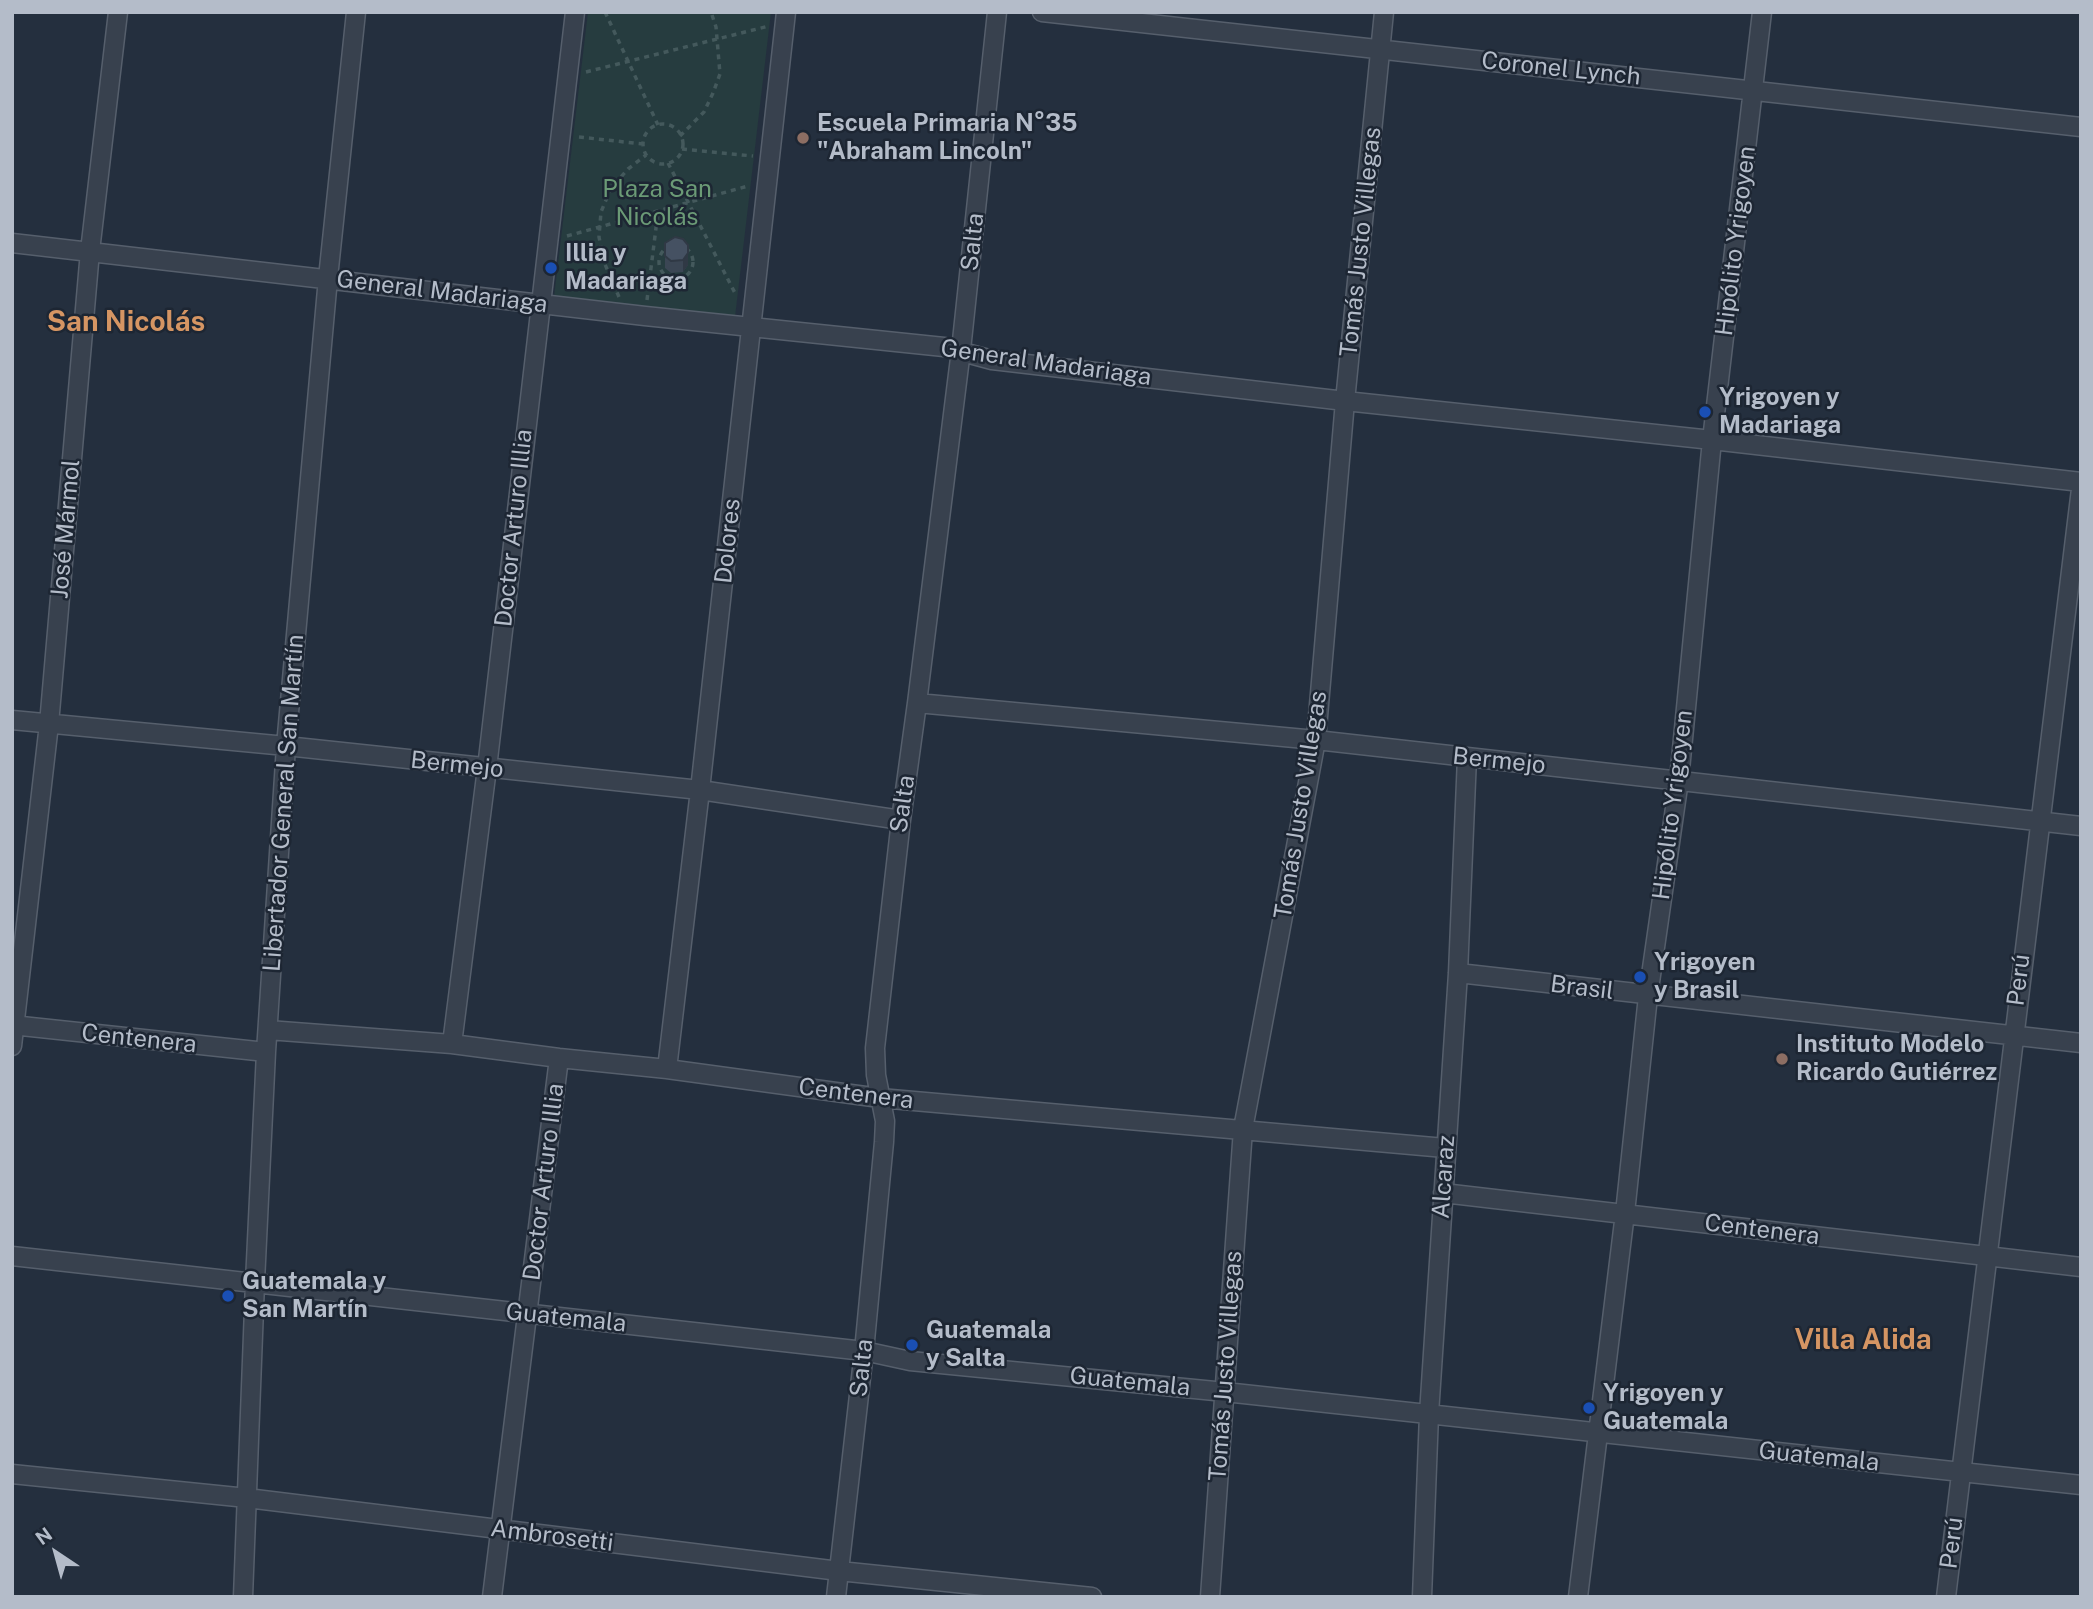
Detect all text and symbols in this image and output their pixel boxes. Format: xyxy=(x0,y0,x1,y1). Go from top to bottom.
street label: Coronel Lynch xyxy=(1480,46,1642,92)
place label: Escuela Primaria N°35 "Abraham Lincoln" xyxy=(817,110,1077,166)
street label: Tomás Justo Villegas xyxy=(1335,126,1387,358)
marker: Escuela Primaria N°35 "Abraham Lincoln" xyxy=(795,130,811,146)
street label: Hipólito Yrigoyen xyxy=(1710,144,1762,338)
park label: Plaza San Nicolás xyxy=(602,176,712,232)
street label: Salta xyxy=(956,212,990,272)
place label: Illia y Madariaga xyxy=(565,240,687,296)
marker: Illia y Madariaga xyxy=(543,260,559,276)
street label: General Madariaga xyxy=(335,265,549,319)
district label: San Nicolás xyxy=(47,305,205,339)
street label: General Madariaga xyxy=(939,334,1153,392)
place label: Yrigoyen y Madariaga xyxy=(1719,384,1841,440)
marker: Yrigoyen y Madariaga xyxy=(1697,404,1713,420)
street label: Doctor Arturo Illia xyxy=(489,428,539,628)
street label: José Mármol xyxy=(46,458,86,600)
street label: Dolores xyxy=(709,497,747,585)
street label: Libertador General San Martín xyxy=(258,633,310,973)
street label: Tomás Justo Villegas xyxy=(1269,689,1333,921)
street label: Hipólito Yrigoyen xyxy=(1647,708,1699,902)
street label: Bermejo xyxy=(1451,742,1547,780)
street label: Bermejo xyxy=(409,746,505,784)
street label: Salta xyxy=(885,773,921,835)
place label: Yrigoyen y Brasil xyxy=(1654,949,1756,1005)
street label: Perú xyxy=(2002,952,2036,1008)
marker: Yrigoyen y Brasil xyxy=(1632,969,1648,985)
street label: Brasil xyxy=(1549,970,1615,1006)
street label: Centenera xyxy=(80,1019,198,1059)
place label: Instituto Modelo Ricardo Gutiérrez xyxy=(1796,1031,1997,1087)
marker: Instituto Modelo Ricardo Gutiérrez xyxy=(1774,1051,1790,1067)
street label: Centenera xyxy=(797,1073,915,1115)
street label: Doctor Arturo Illia xyxy=(518,1082,570,1282)
street label: Alcaraz xyxy=(1427,1134,1461,1220)
street label: Centenera xyxy=(1703,1209,1821,1251)
street label: Tomás Justo Villegas xyxy=(1204,1250,1248,1482)
place label: Guatemala y San Martín xyxy=(242,1268,386,1324)
marker: Guatemala y San Martín xyxy=(220,1288,236,1304)
street label: Guatemala xyxy=(504,1297,628,1339)
place label: Guatemala y Salta xyxy=(926,1317,1051,1373)
district label: Villa Alida xyxy=(1794,1323,1932,1357)
marker: Guatemala y Salta xyxy=(904,1337,920,1353)
street label: Salta xyxy=(845,1338,879,1398)
street label: Guatemala xyxy=(1068,1361,1192,1403)
place label: Yrigoyen y Guatemala xyxy=(1603,1380,1728,1436)
marker: Yrigoyen y Guatemala xyxy=(1581,1400,1597,1416)
street label: Guatemala xyxy=(1757,1436,1881,1478)
street label: Ambrosetti xyxy=(489,1514,615,1558)
street label: Perú xyxy=(1935,1515,1969,1571)
north arrow xyxy=(21,1518,91,1588)
text: N xyxy=(31,1523,56,1549)

